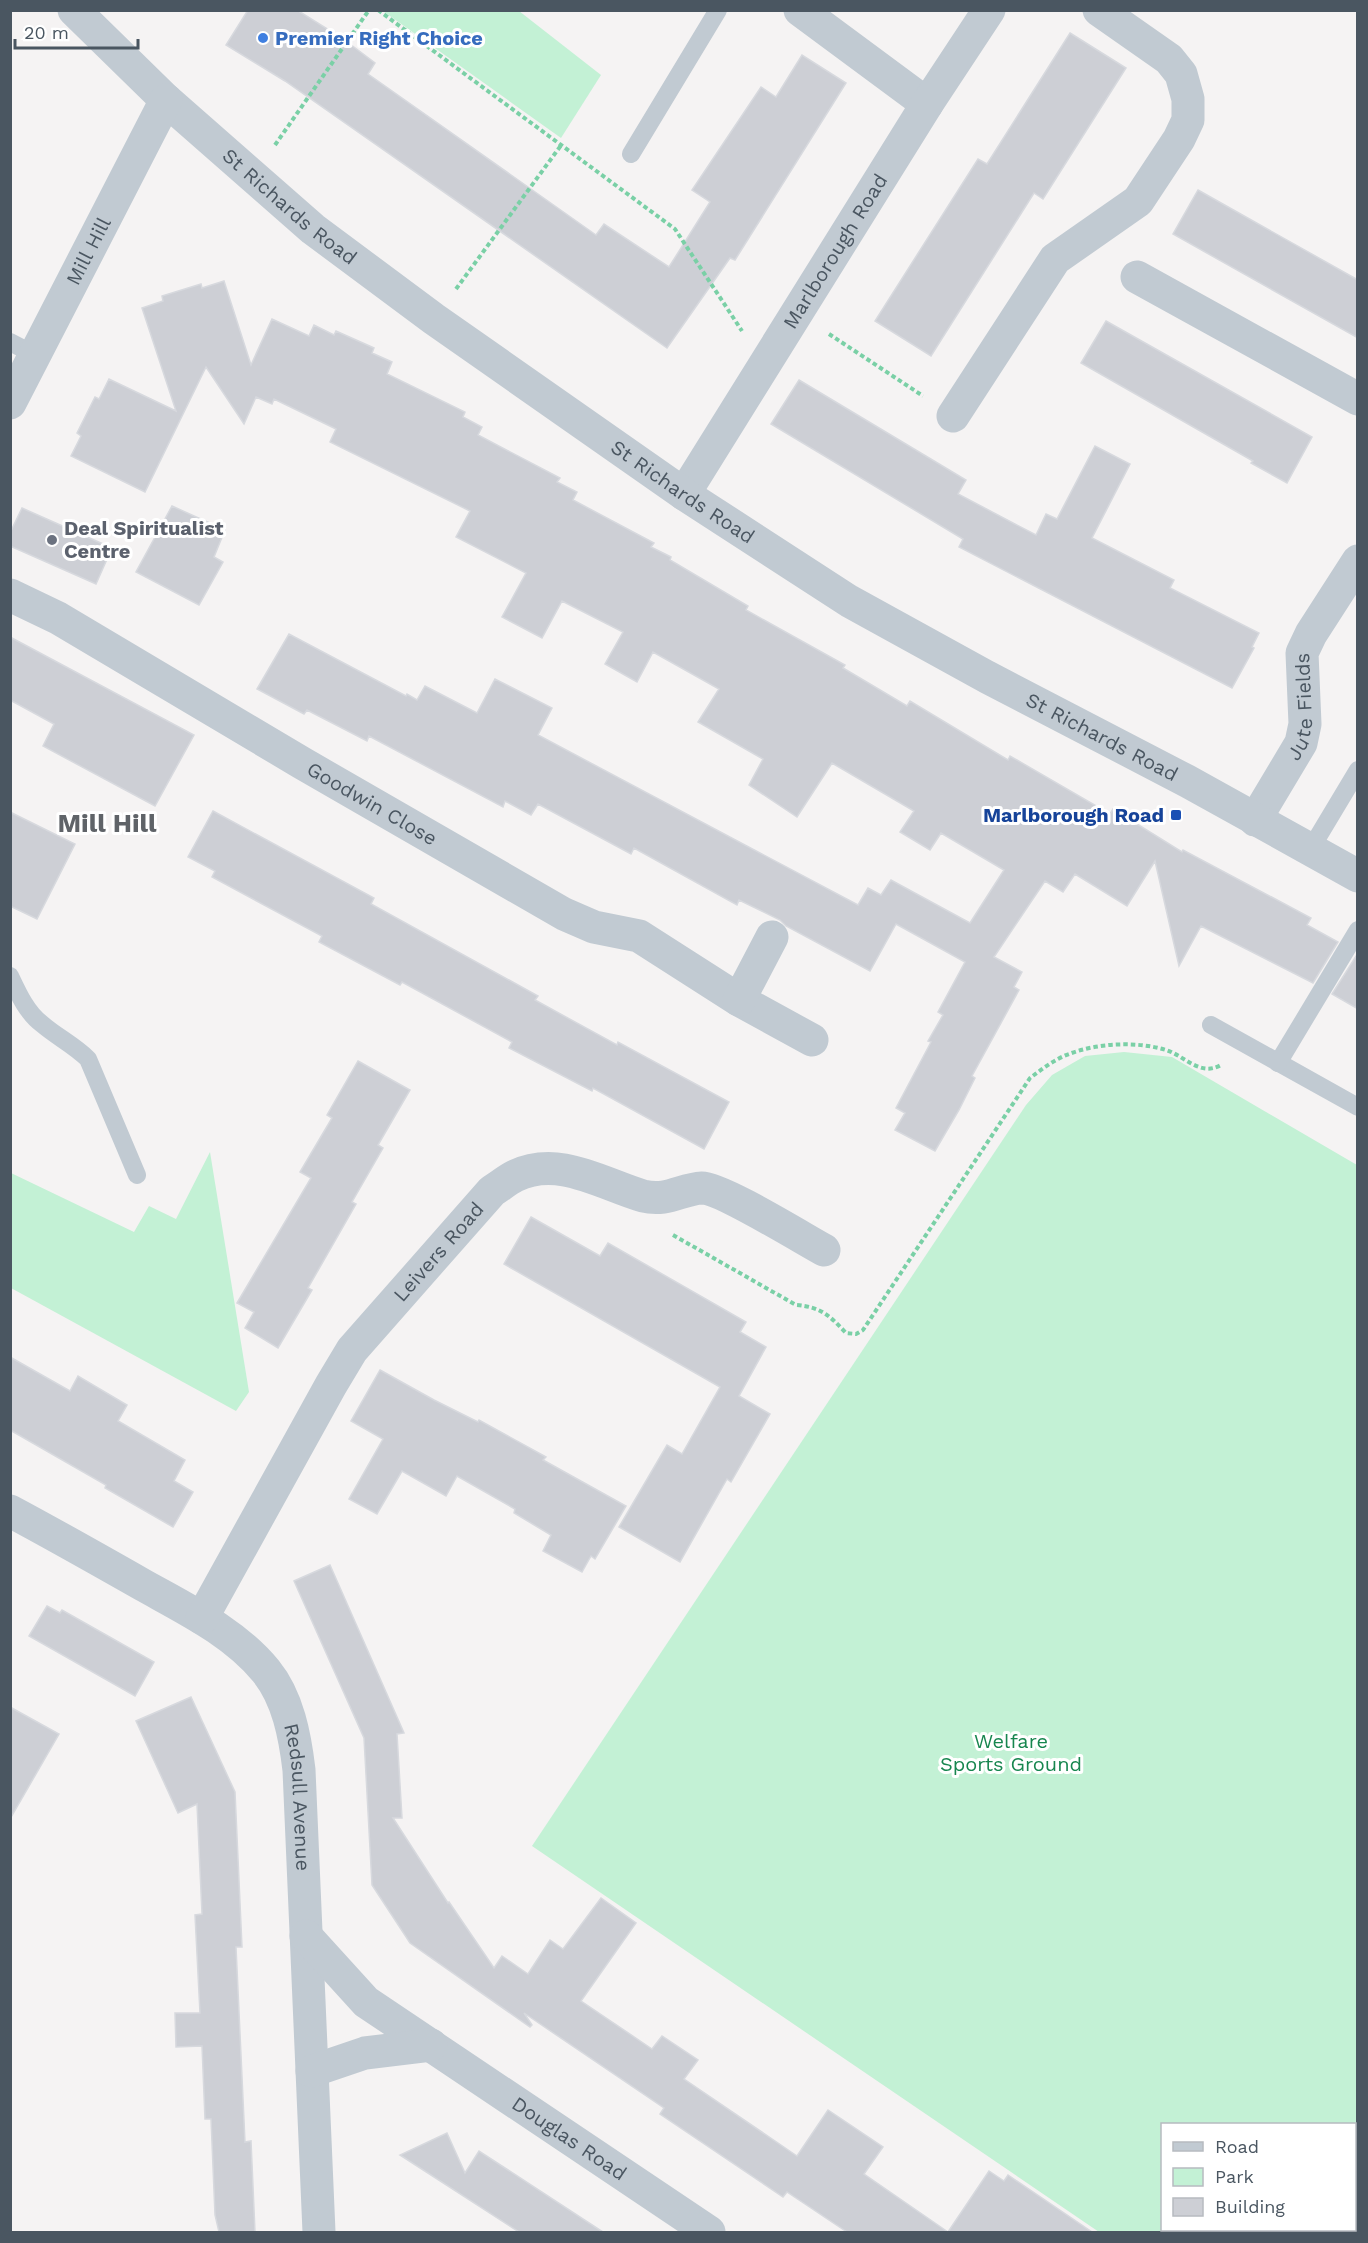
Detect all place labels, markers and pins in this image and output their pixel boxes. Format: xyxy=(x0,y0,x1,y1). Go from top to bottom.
place label: Premier Right Choice xyxy=(275,26,483,50)
marker: Premier Right Choice xyxy=(256,31,270,45)
place label: Deal Spiritualist Centre xyxy=(64,516,224,563)
marker: Deal Spiritualist Centre xyxy=(45,533,59,547)
place label: Marlborough Road xyxy=(983,803,1164,827)
marker: Marlborough Road xyxy=(1169,808,1183,822)

